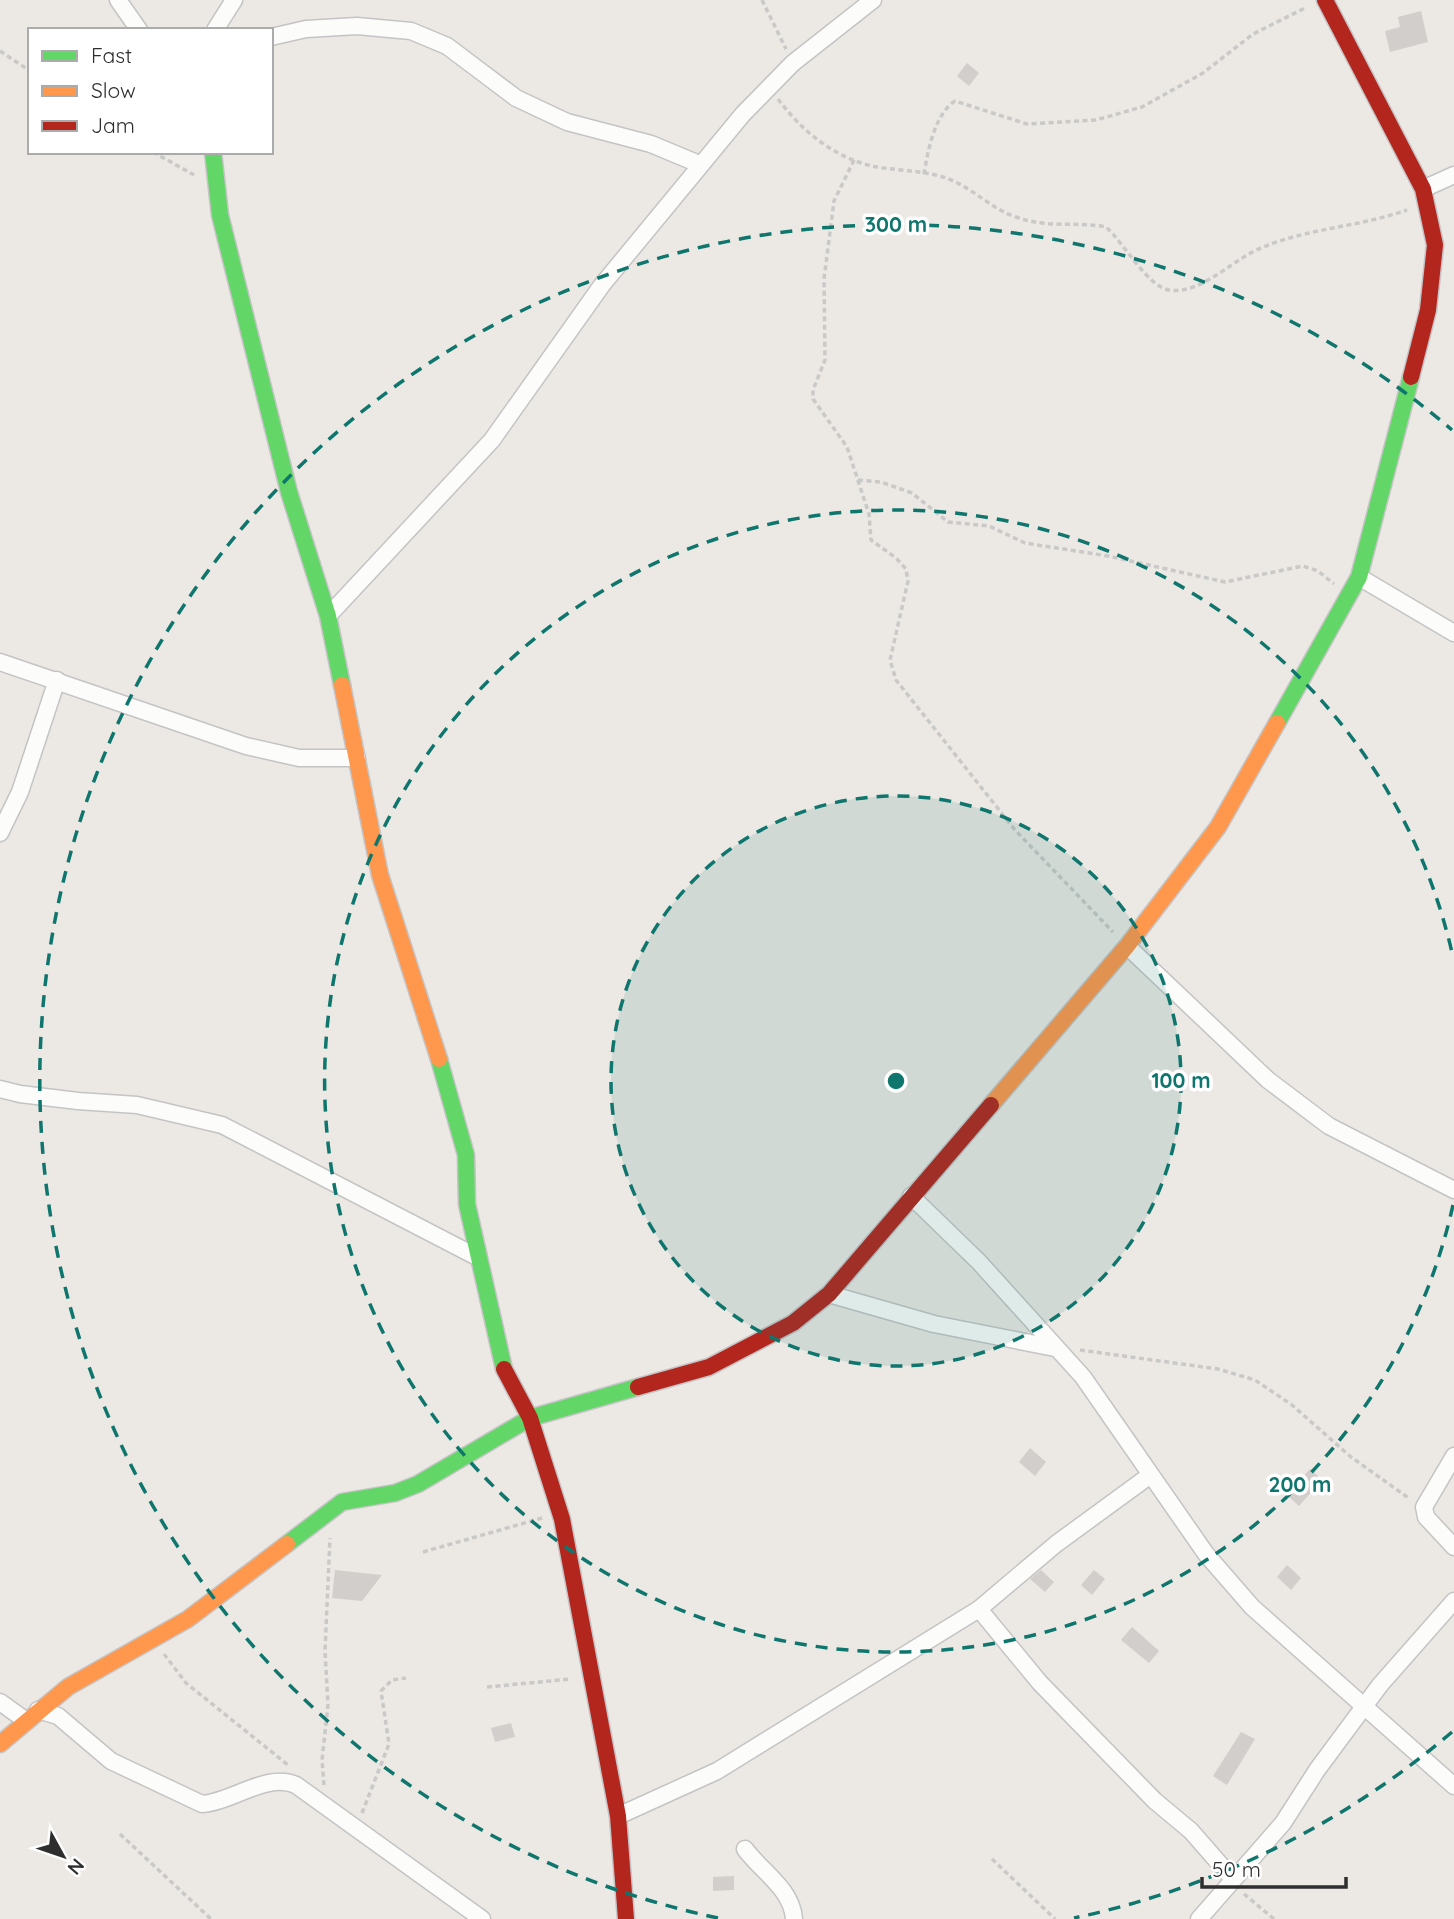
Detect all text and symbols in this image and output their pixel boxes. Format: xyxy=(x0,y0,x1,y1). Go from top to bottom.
legend xyxy=(28,28,273,154)
text: Fast xyxy=(91,42,132,68)
text: Slow xyxy=(91,77,136,103)
text: Jam xyxy=(91,112,135,138)
text: 300 m xyxy=(865,211,927,237)
text: 100 m xyxy=(1151,1067,1211,1093)
centre of rings xyxy=(884,1069,908,1093)
text: 200 m xyxy=(1269,1471,1331,1497)
north arrow xyxy=(28,1821,98,1891)
scale bar xyxy=(1202,1846,1346,1890)
text: N xyxy=(62,1854,90,1880)
text: 50 m xyxy=(1212,1856,1261,1882)

